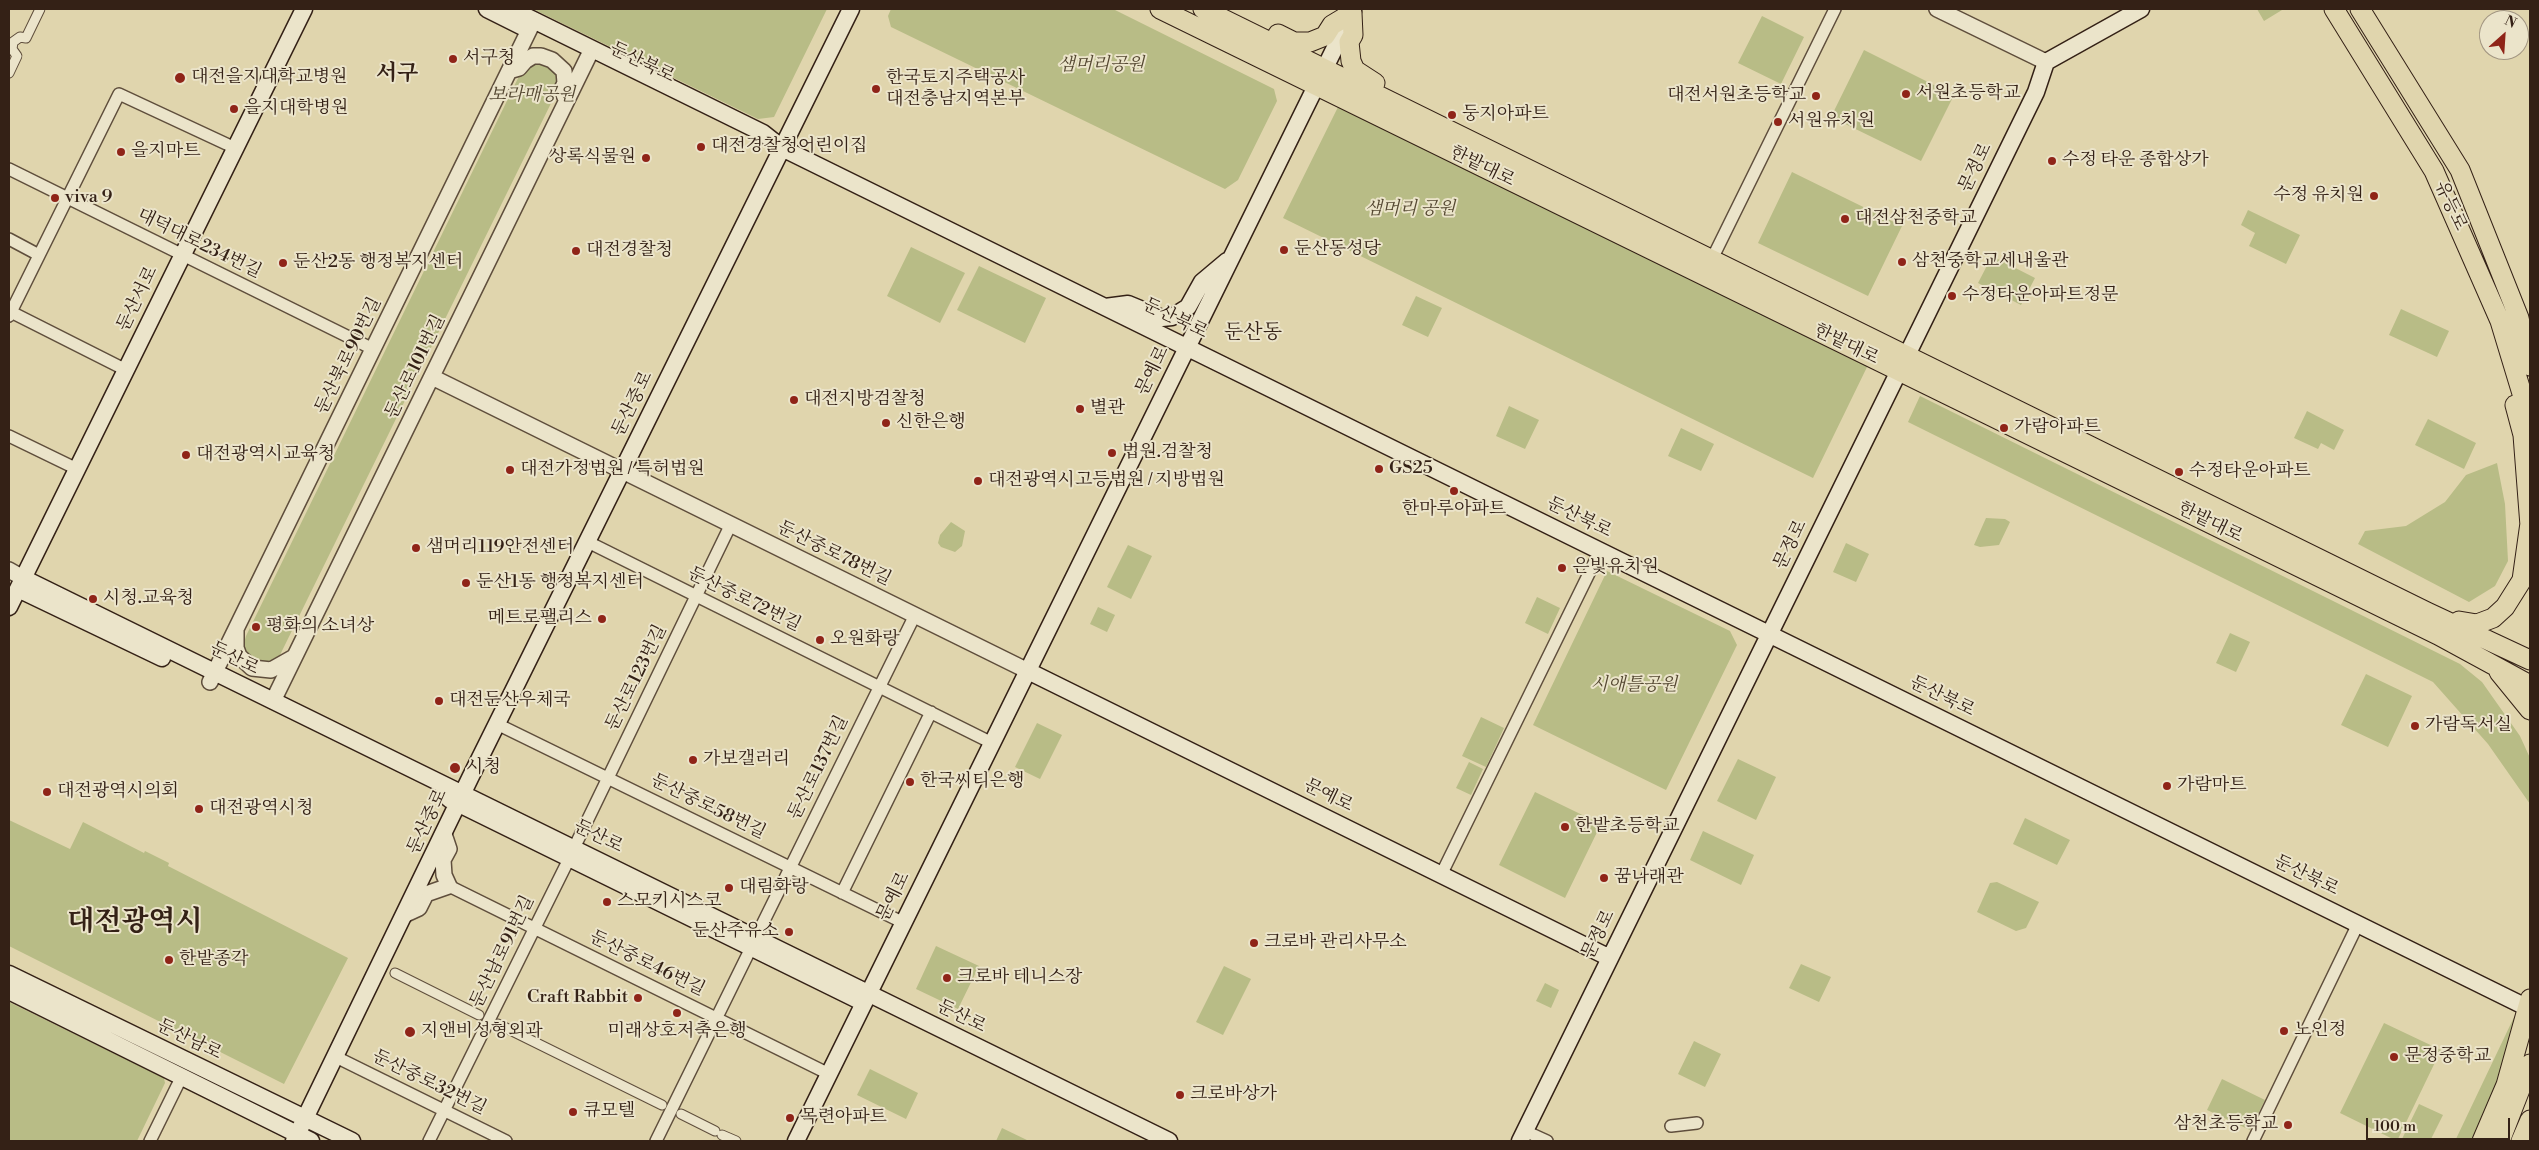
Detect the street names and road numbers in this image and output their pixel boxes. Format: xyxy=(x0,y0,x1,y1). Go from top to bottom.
street label: 둔산북로 xyxy=(606,38,678,88)
street label: 문정로 xyxy=(1955,140,1997,196)
street label: 한밭대로 xyxy=(1446,142,1518,192)
street label: 유등로 xyxy=(2429,178,2471,234)
street label: 대덕대로234번길 xyxy=(133,205,265,283)
street label: 둔산서로 xyxy=(113,263,163,335)
street label: 둔산북로90번길 xyxy=(311,294,387,418)
street label: 둔산북로 xyxy=(1139,294,1211,344)
street label: 둔산로101번길 xyxy=(381,311,451,423)
street label: 한밭대로 xyxy=(1810,320,1882,370)
street label: 문예로 xyxy=(1132,343,1174,399)
street label: 둔산중로 xyxy=(608,368,658,440)
street label: 둔산북로 xyxy=(1543,493,1615,543)
street label: 한밭대로 xyxy=(2174,498,2246,548)
street label: 둔산중로78번길 xyxy=(774,517,894,591)
street label: 문정로 xyxy=(1770,517,1812,573)
street label: 둔산중로72번길 xyxy=(684,563,804,637)
street label: 둔산로123번길 xyxy=(602,621,672,735)
street label: 둔산로 xyxy=(206,638,262,680)
street label: 둔산북로 xyxy=(1906,672,1978,722)
street label: 둔산로137번길 xyxy=(784,712,854,824)
street label: 둔산중로58번길 xyxy=(647,770,769,844)
street label: 문예로 xyxy=(1300,775,1356,817)
street label: 둔산중로 xyxy=(404,786,452,858)
street label: 둔산로 xyxy=(570,816,626,858)
street label: 둔산북로 xyxy=(2270,851,2342,901)
street label: 문예로 xyxy=(873,869,915,925)
street label: 둔산남로91번길 xyxy=(466,892,540,1012)
street label: 문정로 xyxy=(1578,907,1620,963)
street label: 둔산중로46번길 xyxy=(586,927,708,1001)
street label: 둔산로 xyxy=(933,996,989,1038)
street label: 둔산남로 xyxy=(153,1015,225,1065)
street label: 둔산중로32번길 xyxy=(368,1046,490,1120)

